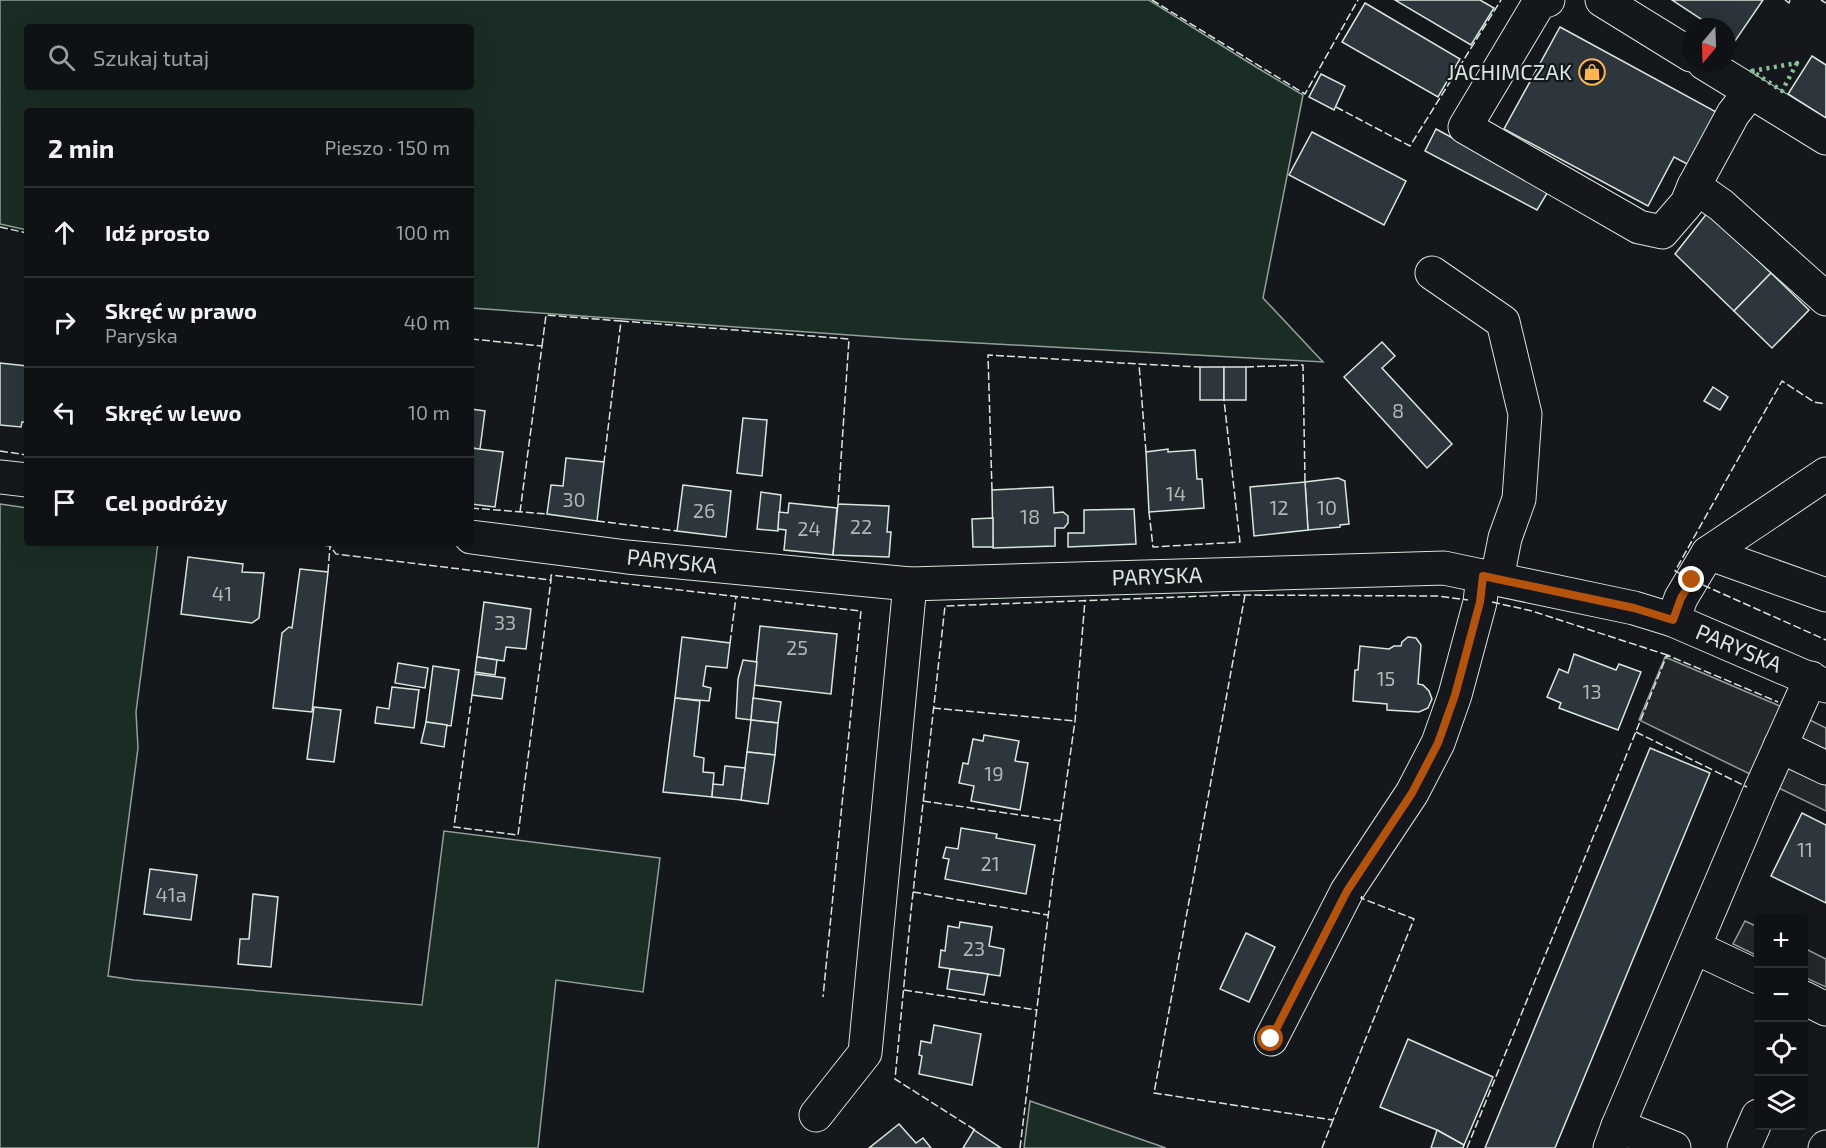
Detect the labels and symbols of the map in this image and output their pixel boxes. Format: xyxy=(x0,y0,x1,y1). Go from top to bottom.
north arrow xyxy=(1682,18,1736,72)
shop icon: JACHIMCZAK xyxy=(1577,57,1607,87)
place label: JACHIMCZAK xyxy=(1447,58,1572,84)
house number: 8 xyxy=(1392,398,1404,422)
house number: 14 xyxy=(1166,481,1186,505)
house number: 30 xyxy=(562,487,586,511)
house number: 12 xyxy=(1269,495,1289,519)
house number: 10 xyxy=(1317,495,1337,519)
house number: 26 xyxy=(693,498,715,522)
house number: 18 xyxy=(1020,504,1040,528)
house number: 22 xyxy=(850,514,872,538)
house number: 24 xyxy=(797,516,821,540)
street label: PARYSKA xyxy=(626,542,719,578)
street label: PARYSKA xyxy=(1111,560,1203,590)
route end xyxy=(1678,566,1704,592)
house number: 41 xyxy=(212,581,232,605)
house number: 33 xyxy=(494,610,516,634)
street label: PARYSKA xyxy=(1693,617,1787,677)
house number: 25 xyxy=(786,635,808,659)
house number: 15 xyxy=(1377,666,1395,690)
house number: 13 xyxy=(1582,679,1602,703)
house number: 19 xyxy=(984,761,1004,785)
house number: 11 xyxy=(1797,837,1813,861)
house number: 21 xyxy=(980,851,1000,875)
house number: 41a xyxy=(155,882,187,906)
house number: 23 xyxy=(963,936,985,960)
route start xyxy=(1257,1025,1283,1051)

